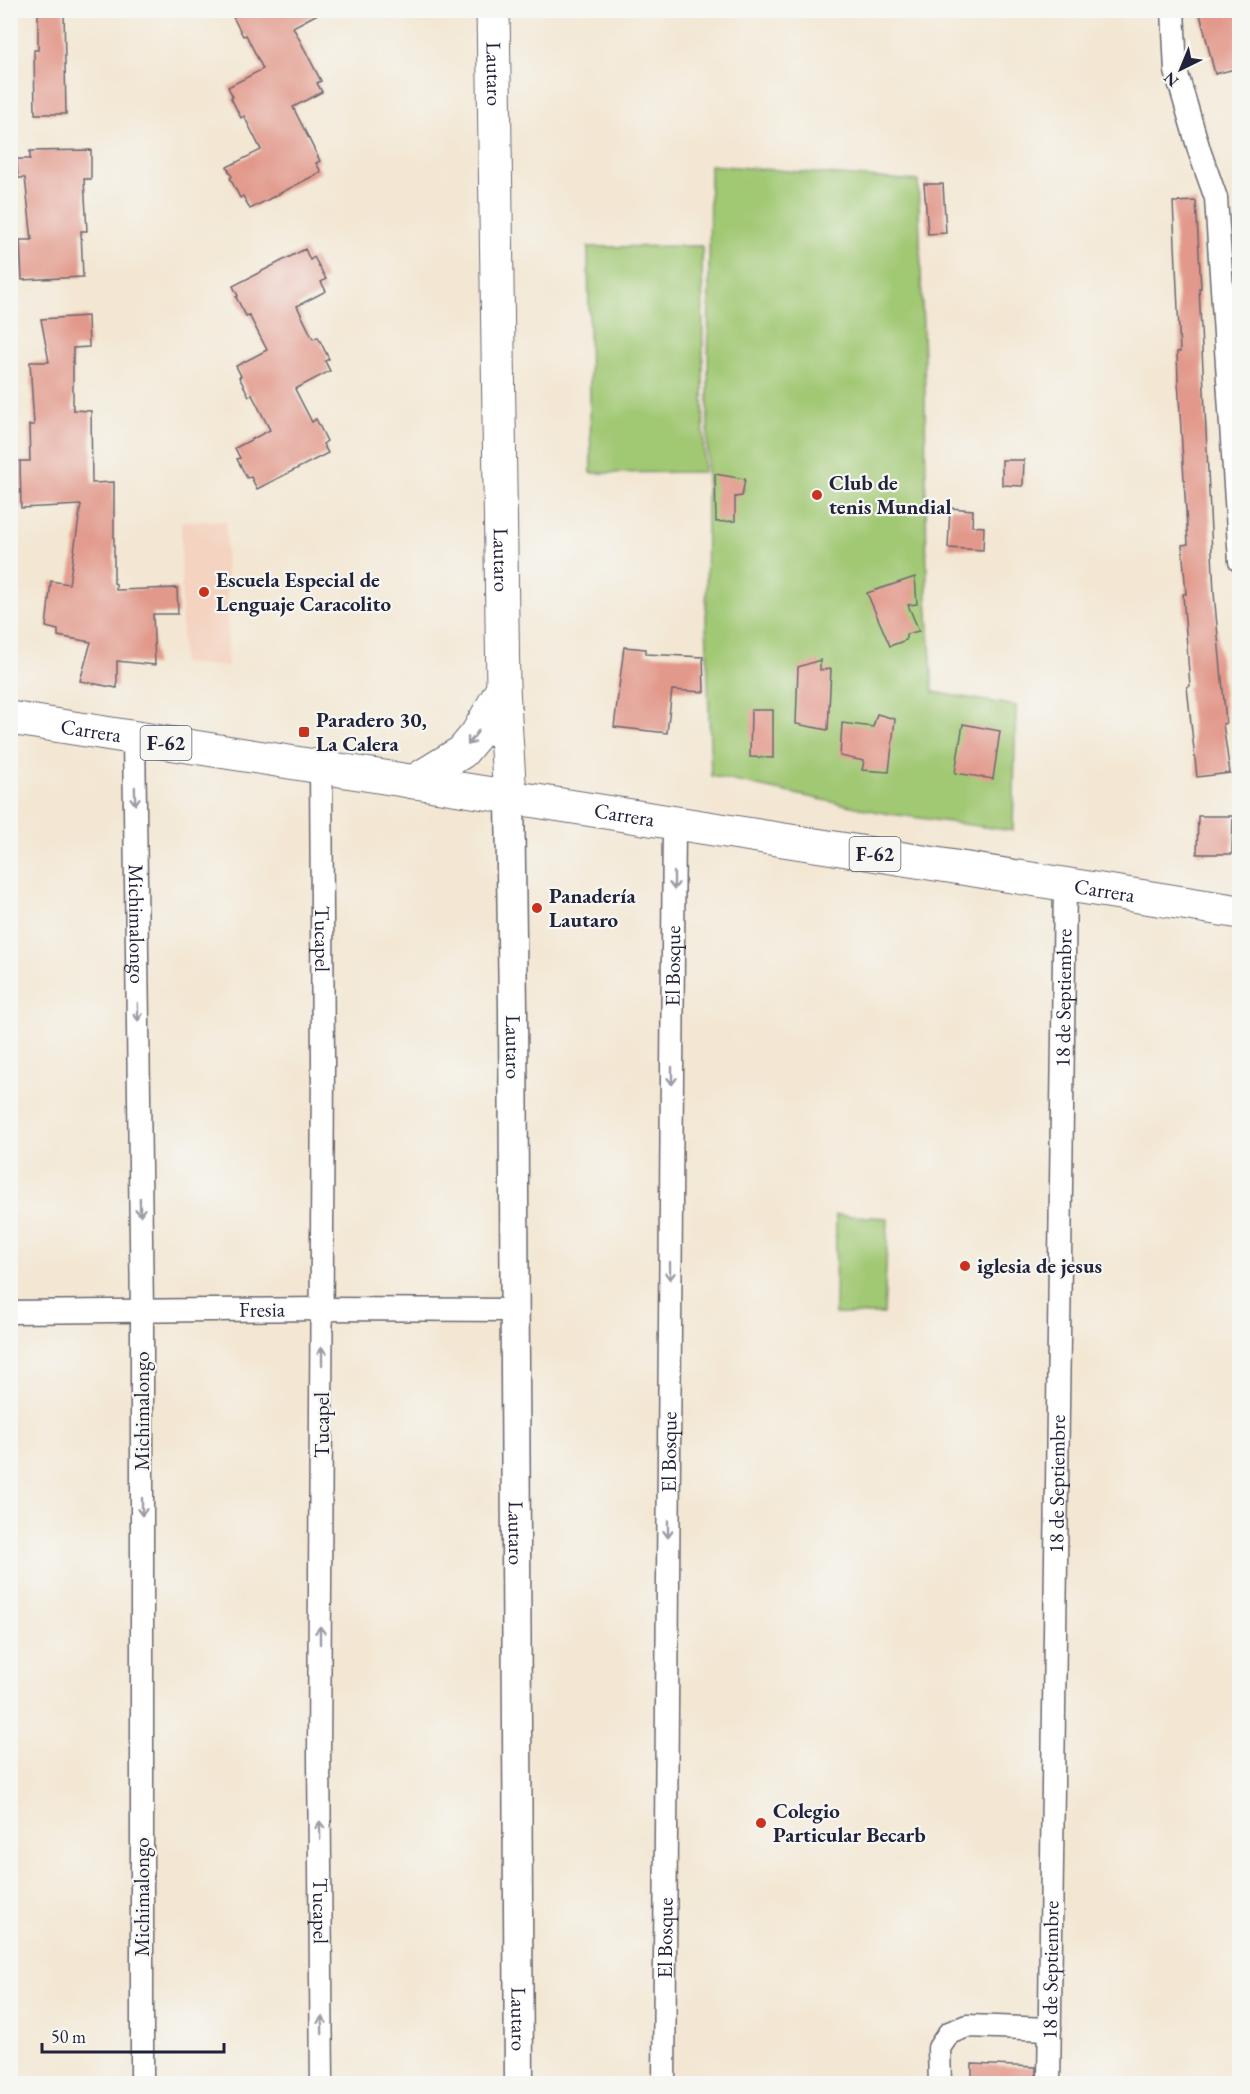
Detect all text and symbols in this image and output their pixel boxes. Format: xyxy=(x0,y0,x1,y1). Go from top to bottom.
north arrow xyxy=(1151,39,1211,99)
street label: Lautaro xyxy=(480,42,508,106)
text: N xyxy=(1159,67,1183,92)
place label: Club de tenis Mundial xyxy=(829,469,951,520)
marker: Club de tenis Mundial xyxy=(810,488,824,502)
street label: Lautaro xyxy=(488,528,516,592)
place label: Escuela Especial de Lenguaje Caracolito xyxy=(216,566,391,617)
marker: Escuela Especial de Lenguaje Caracolito xyxy=(197,585,211,599)
place label: Paradero 30, La Calera xyxy=(316,706,427,757)
street label: Carrera xyxy=(59,712,124,748)
marker: Paradero 30, La Calera xyxy=(297,725,311,739)
road number: F-62 xyxy=(140,726,192,760)
one-way arrow xyxy=(467,730,480,746)
one-way arrow xyxy=(129,786,140,806)
street label: Carrera xyxy=(592,796,657,833)
road number: F-62 xyxy=(850,837,900,871)
street label: Michimalongo xyxy=(123,864,151,984)
one-way arrow xyxy=(668,871,679,891)
street label: Carrera xyxy=(1072,872,1137,908)
place label: Panadería Lautaro xyxy=(549,882,636,933)
marker: Panadería Lautaro xyxy=(530,901,544,915)
street label: Tucapel xyxy=(309,906,336,972)
street label: El Bosque xyxy=(659,925,686,1007)
street label: 18 de Septiembre xyxy=(1049,929,1077,1068)
one-way arrow xyxy=(132,1002,144,1022)
street label: Lautaro xyxy=(500,1015,527,1079)
one-way arrow xyxy=(666,1066,678,1086)
one-way arrow xyxy=(135,1197,146,1217)
place label: iglesia de jesus xyxy=(977,1252,1102,1279)
marker: iglesia de jesus xyxy=(958,1259,972,1273)
one-way arrow xyxy=(664,1261,676,1281)
street label: Fresia xyxy=(239,1295,286,1323)
one-way arrow xyxy=(316,1347,328,1367)
street label: Michimalongo xyxy=(128,1351,155,1471)
street label: Tucapel xyxy=(308,1392,335,1458)
street label: El Bosque xyxy=(655,1411,682,1493)
street label: 18 de Septiembre xyxy=(1042,1415,1071,1554)
one-way arrow xyxy=(136,1497,148,1517)
street label: Lautaro xyxy=(503,1501,530,1565)
one-way arrow xyxy=(662,1519,674,1539)
one-way arrow xyxy=(314,1626,326,1646)
place label: Colegio Particular Becarb xyxy=(773,1797,926,1848)
marker: Colegio Particular Becarb xyxy=(754,1816,768,1830)
one-way arrow xyxy=(314,1821,326,1841)
street label: Michimalongo xyxy=(128,1837,155,1957)
street label: Tucapel xyxy=(307,1878,335,1944)
street label: El Bosque xyxy=(651,1897,678,1979)
street label: 18 de Septiembre xyxy=(1036,1900,1064,2040)
street label: Lautaro xyxy=(505,1987,533,2051)
scale bar xyxy=(42,2016,224,2054)
one-way arrow xyxy=(316,2016,328,2036)
text: 50 m xyxy=(51,2025,86,2048)

